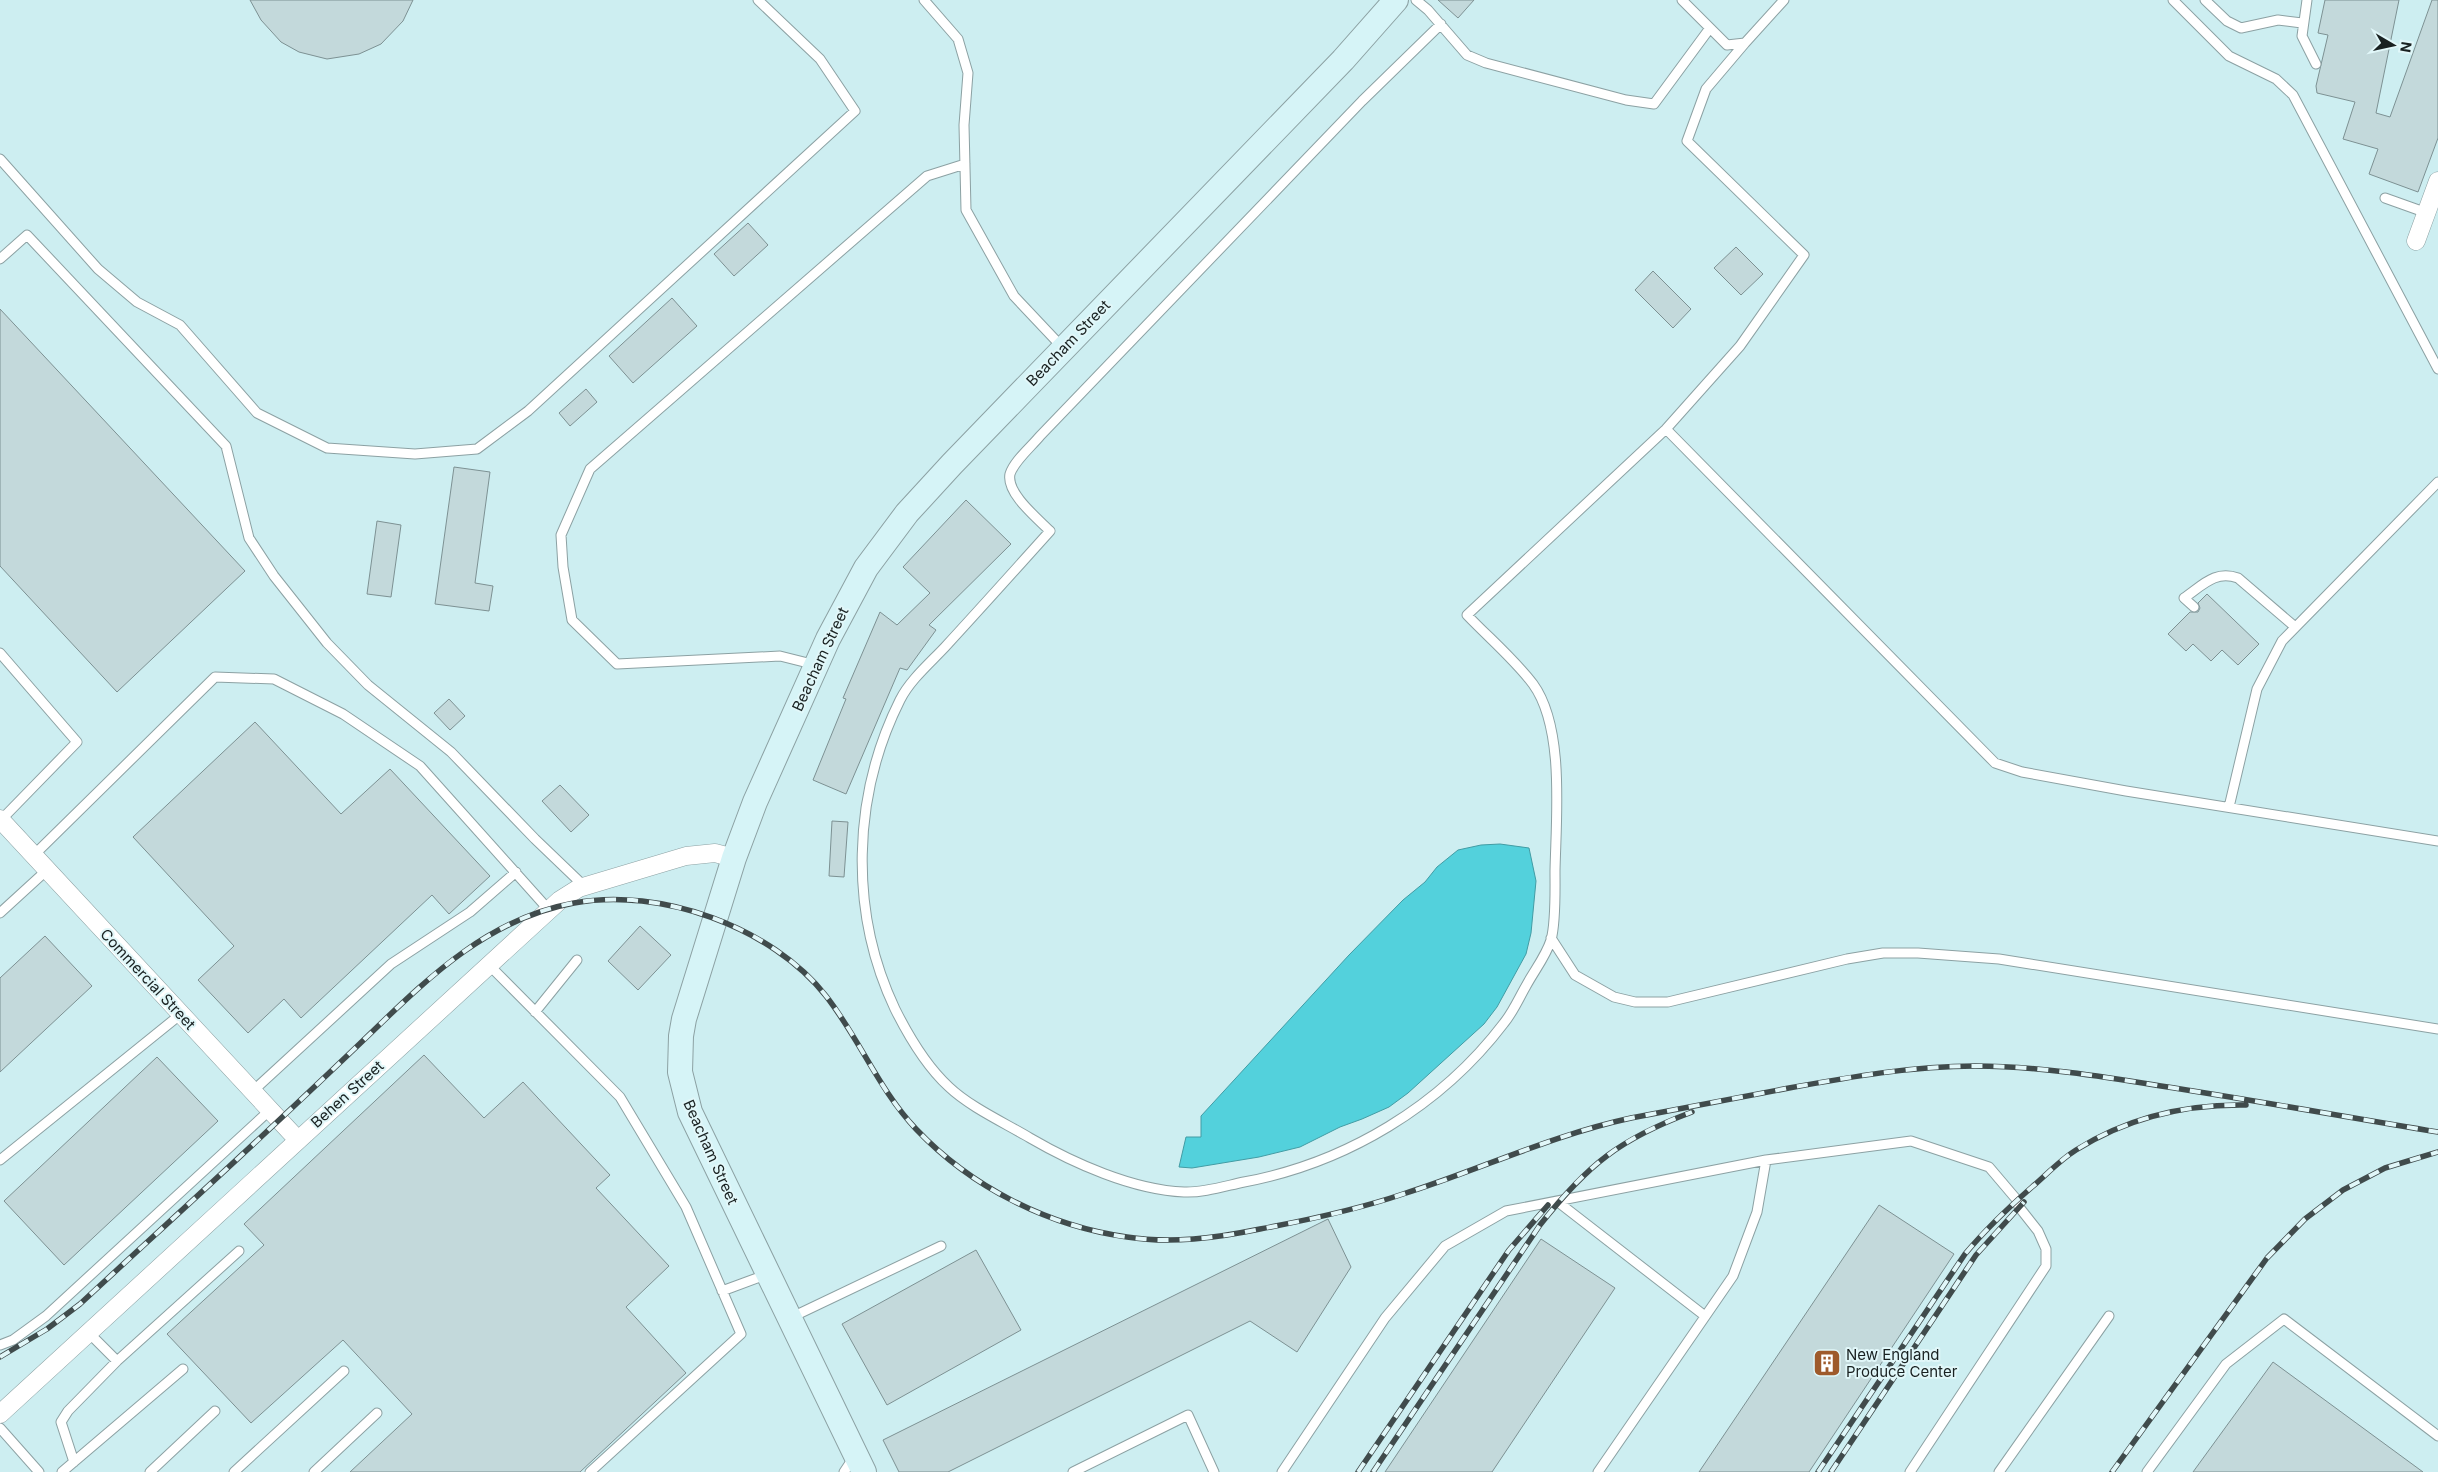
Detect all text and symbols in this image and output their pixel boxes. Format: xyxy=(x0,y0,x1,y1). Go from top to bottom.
north arrow xyxy=(2368,20,2418,70)
text: N xyxy=(2397,41,2416,54)
street label: Beacham Street xyxy=(1022,296,1114,390)
street label: Beacham Street xyxy=(788,604,852,714)
street label: Commercial Street xyxy=(96,925,200,1034)
street label: Behen Street xyxy=(307,1056,387,1132)
street label: Beacham Street xyxy=(679,1097,743,1207)
place label: New England Produce Center xyxy=(1846,1345,1958,1381)
building icon: New England Produce Center xyxy=(1812,1348,1842,1378)

